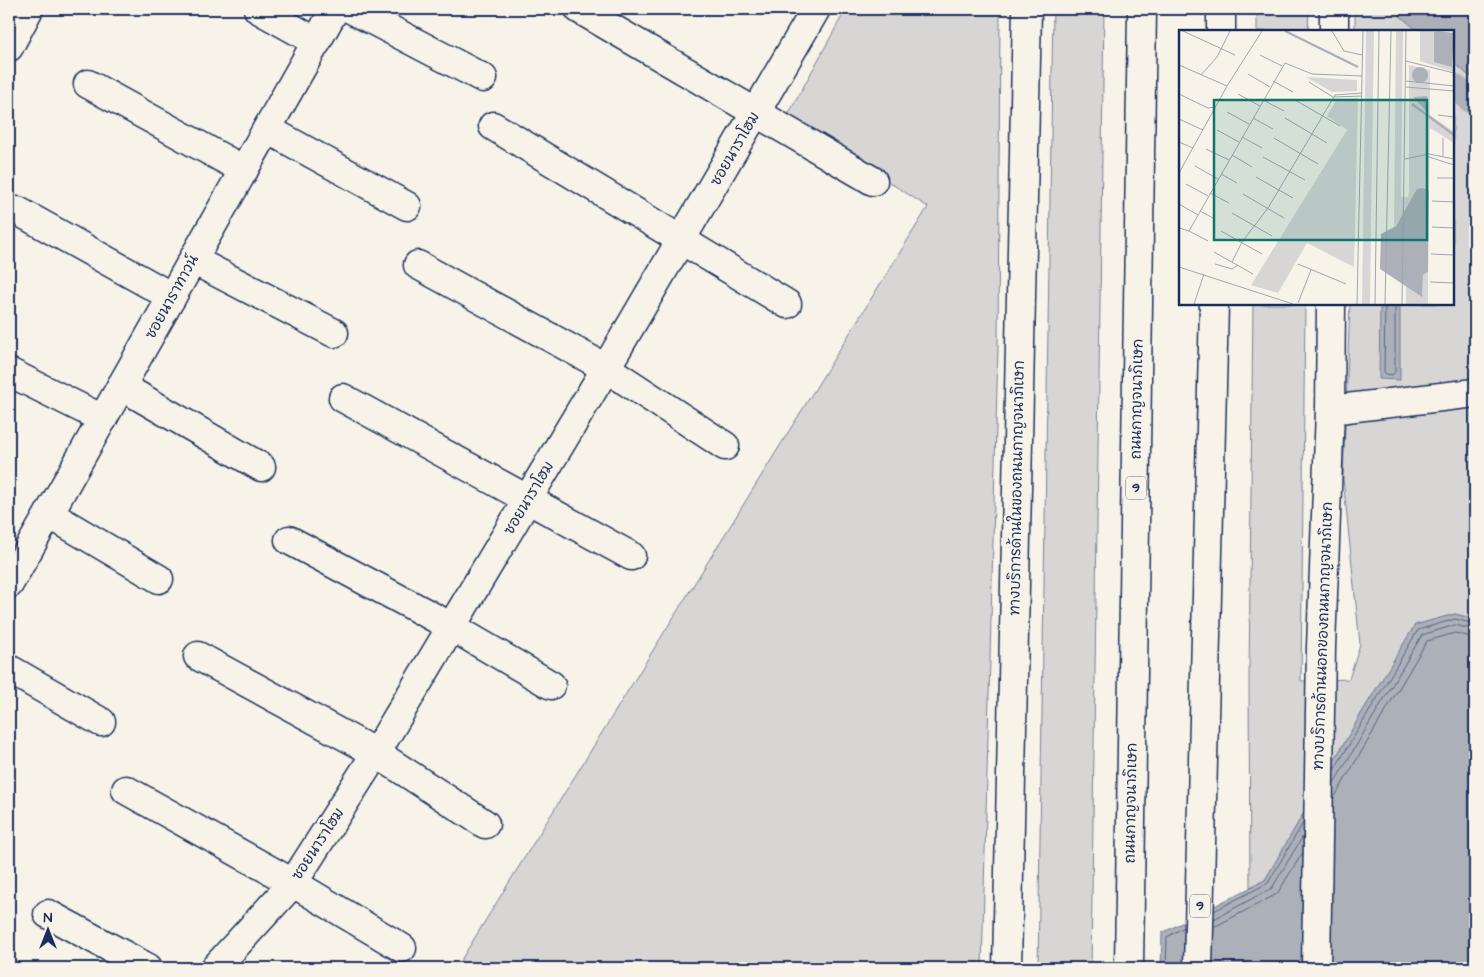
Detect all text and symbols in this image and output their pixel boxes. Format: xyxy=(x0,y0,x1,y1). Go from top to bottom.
inset map xyxy=(1179,30,1454,305)
street label: ซอยนาราโฮม xyxy=(705,108,765,190)
street label: ซอยนาราทาวน์ xyxy=(140,251,204,343)
street label: ถนนกาญจนาภิเษก xyxy=(1125,338,1149,460)
street label: ทางบริการด้านในของถนนกาญจนาภิเษก xyxy=(1004,360,1030,616)
street label: ซอยนาราโฮม xyxy=(499,457,559,539)
road number: 9 xyxy=(1126,476,1146,499)
street label: ทางบริการด้านนอกของถนนกาญจนาภิเษก xyxy=(1308,501,1338,771)
street label: ถนนกาญจนาภิเษก xyxy=(1119,742,1143,864)
street label: ซอยนาราโฮม xyxy=(287,804,349,884)
road number: 9 xyxy=(1190,894,1210,918)
north arrow xyxy=(22,904,72,954)
text: N xyxy=(44,908,53,928)

